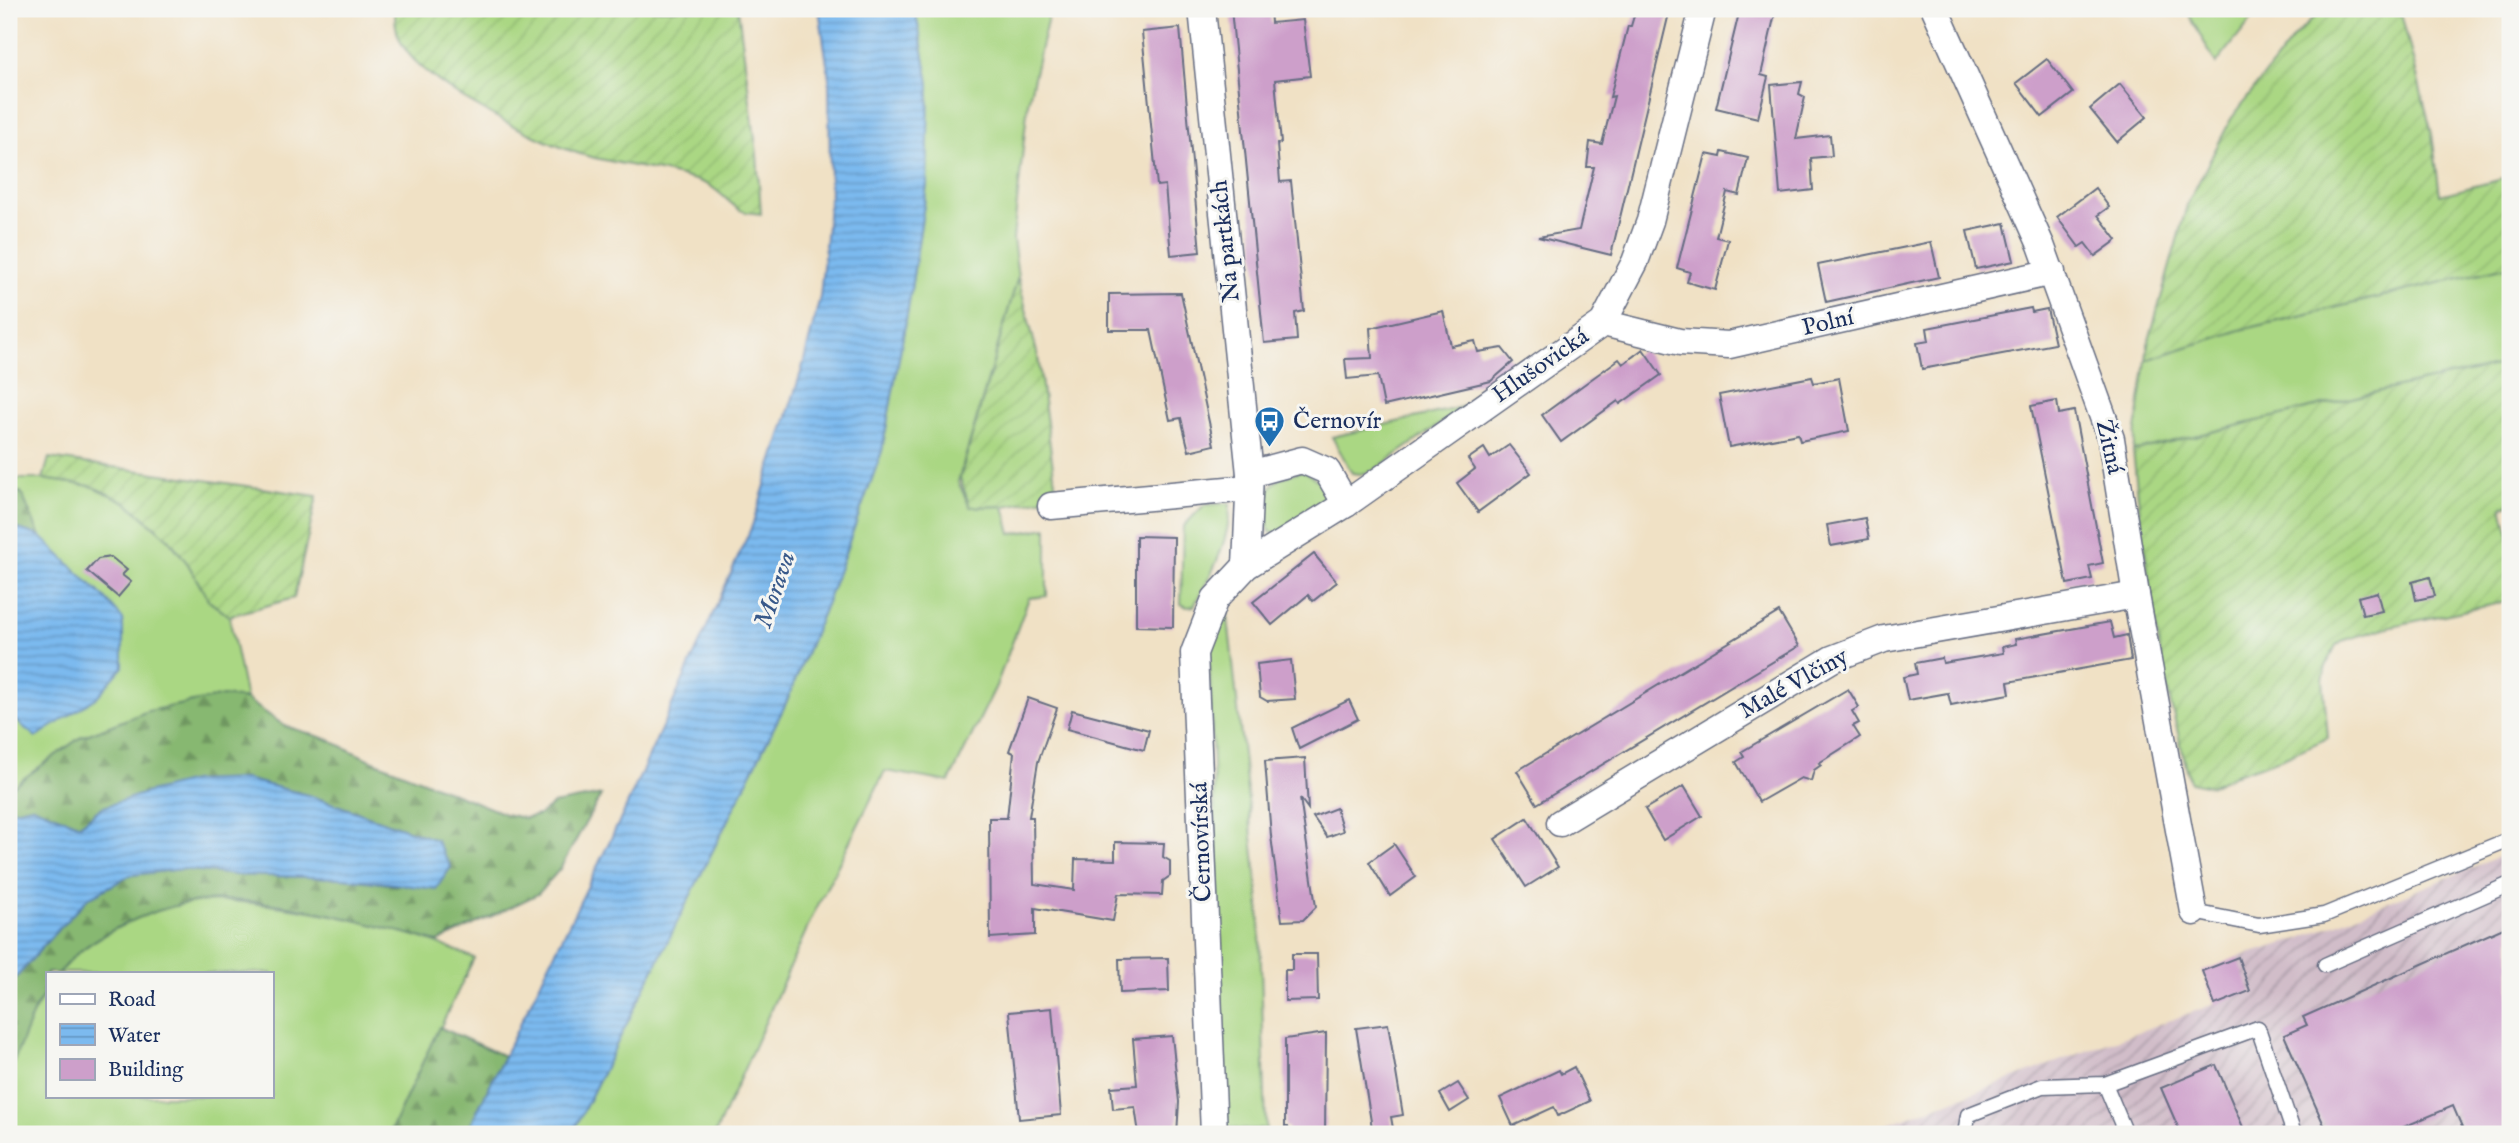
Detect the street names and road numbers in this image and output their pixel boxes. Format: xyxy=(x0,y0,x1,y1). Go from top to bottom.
street label: Na partkách xyxy=(1204,178,1248,304)
street label: Polní xyxy=(1799,302,1858,344)
street label: Hlušovická xyxy=(1487,321,1596,411)
street label: Žitná xyxy=(2088,417,2130,478)
street label: Malé Vlčiny xyxy=(1734,641,1854,727)
street label: Černovírská xyxy=(1184,781,1220,903)

